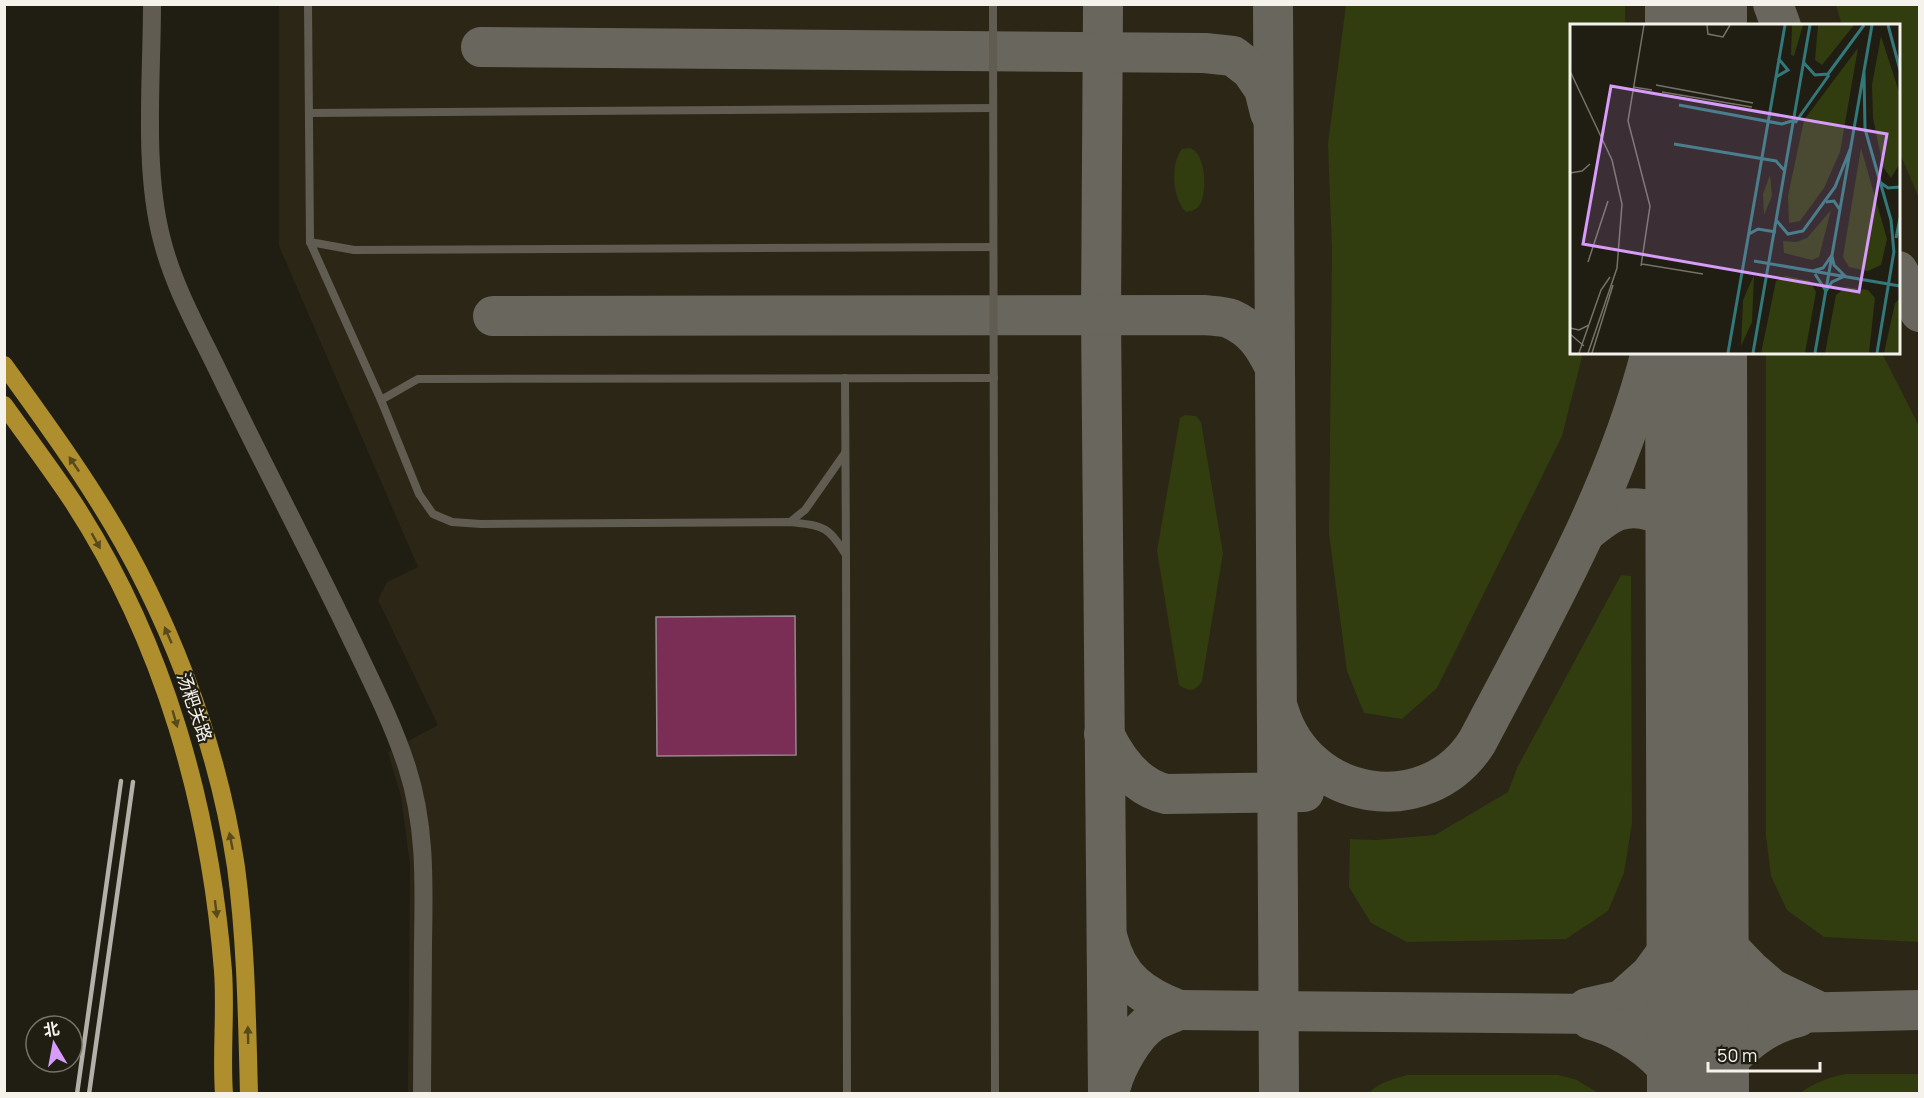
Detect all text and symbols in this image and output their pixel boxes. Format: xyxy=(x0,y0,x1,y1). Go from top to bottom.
inset map xyxy=(1570,24,1900,354)
one-way arrow xyxy=(68,457,80,473)
one-way arrow xyxy=(91,533,101,550)
one-way arrow xyxy=(163,626,172,644)
street label: 汤粑关路 xyxy=(172,669,218,745)
one-way arrow xyxy=(171,710,180,728)
one-way arrow xyxy=(226,831,235,850)
one-way arrow xyxy=(211,900,221,919)
north arrow xyxy=(24,1014,84,1074)
text: 北 xyxy=(42,1017,61,1041)
one-way arrow xyxy=(243,1026,252,1045)
scale bar xyxy=(1708,1035,1820,1073)
text: 50 m xyxy=(1717,1043,1757,1067)

